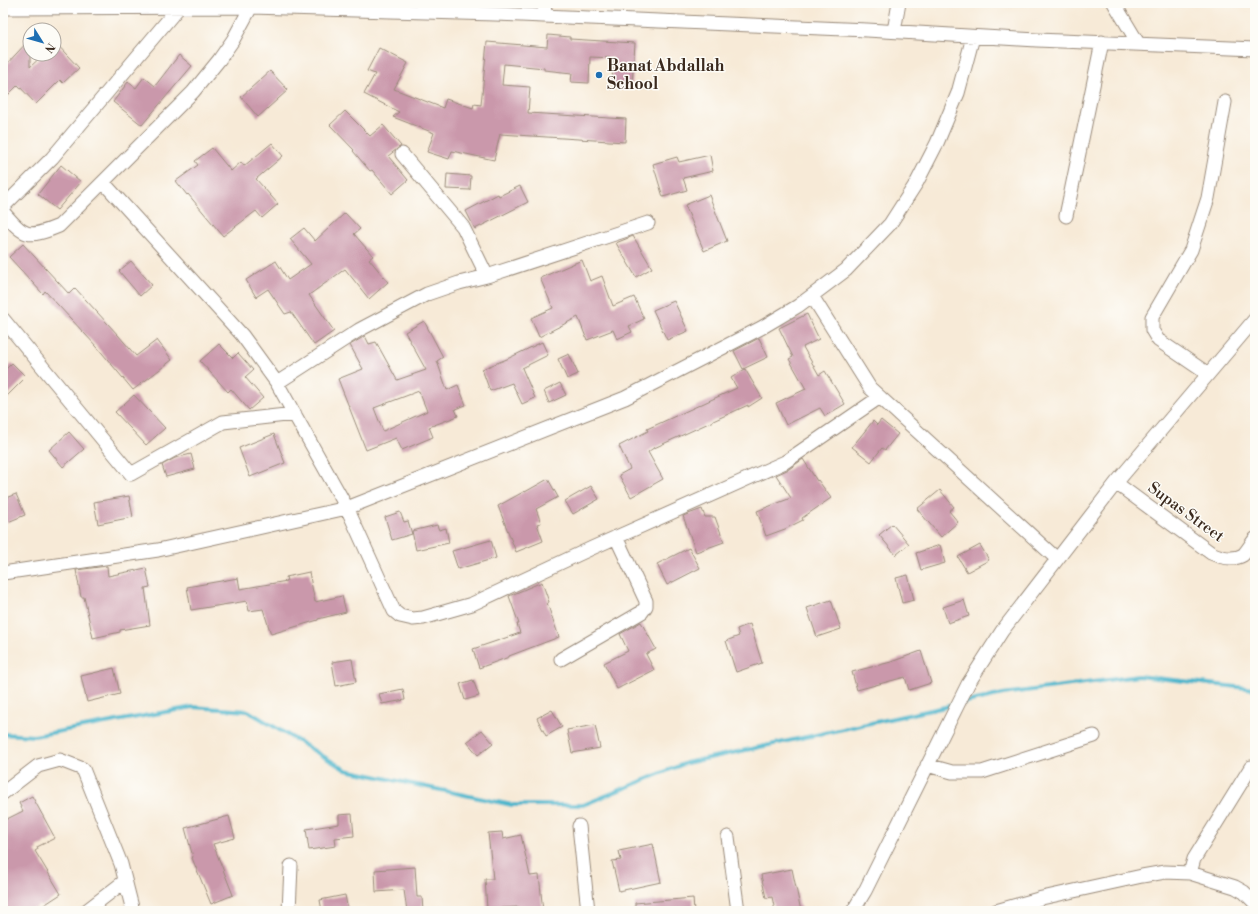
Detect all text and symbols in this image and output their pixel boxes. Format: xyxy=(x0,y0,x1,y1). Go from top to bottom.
north arrow xyxy=(22,22,62,62)
text: N xyxy=(41,40,57,55)
place label: Banat Abdallah School xyxy=(607,56,724,94)
marker: Banat Abdallah School xyxy=(594,70,604,80)
street label: Supas Street xyxy=(1144,478,1228,547)

